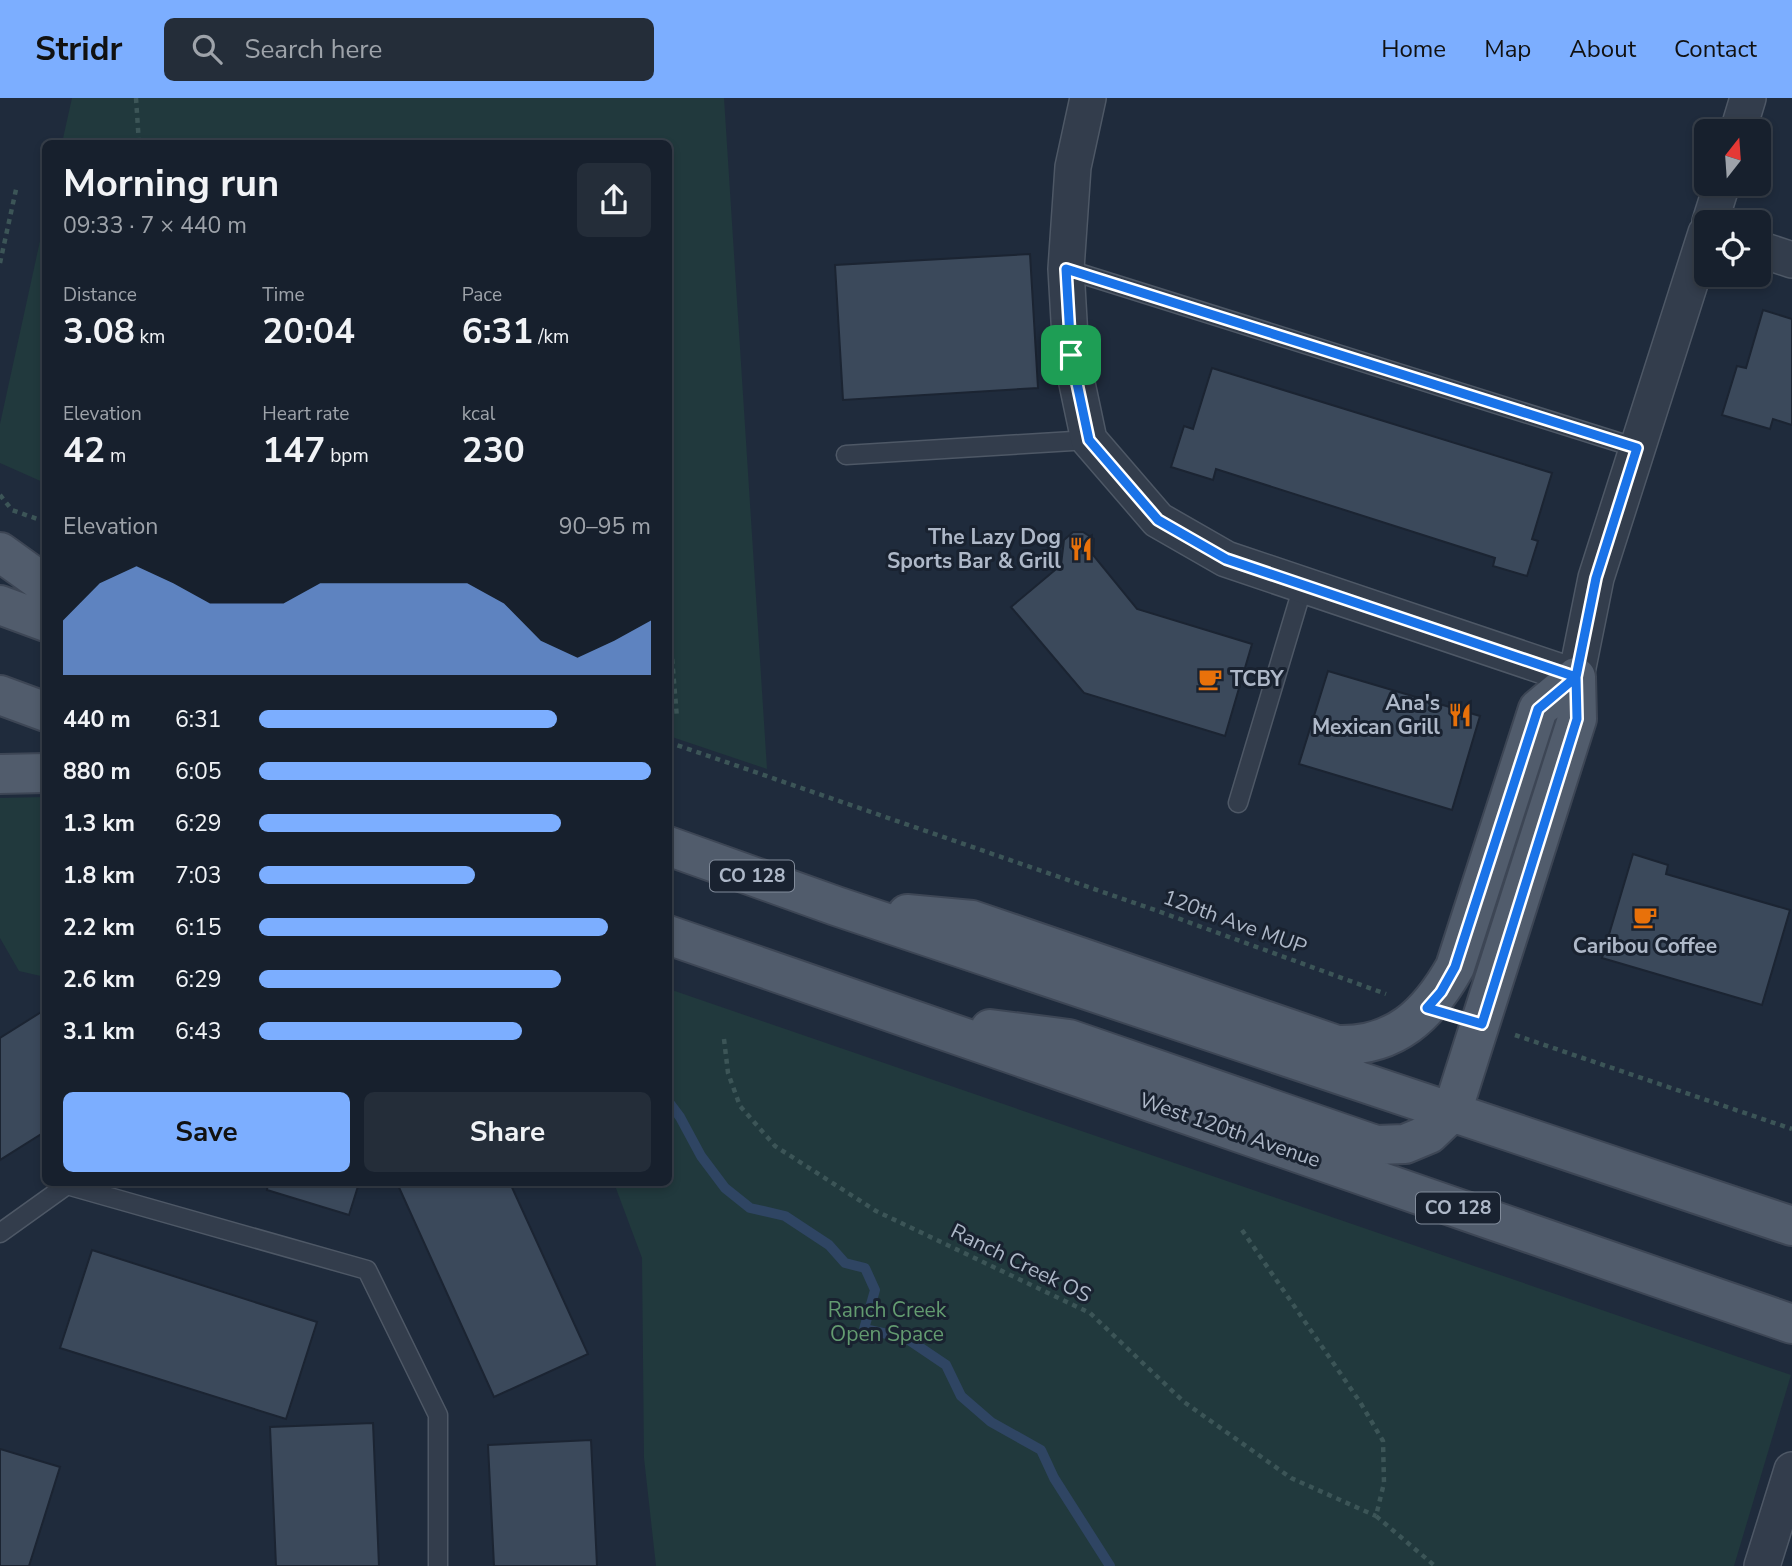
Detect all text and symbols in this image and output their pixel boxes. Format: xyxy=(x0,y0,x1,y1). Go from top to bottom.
search box xyxy=(164,18,654,81)
text: Stridr xyxy=(35,27,122,72)
icon: search xyxy=(188,30,226,68)
text: Search here xyxy=(244,32,382,67)
text: Home xyxy=(1381,33,1446,65)
text: Map xyxy=(1484,33,1531,65)
text: About xyxy=(1569,33,1636,65)
text: Contact xyxy=(1674,33,1757,65)
north arrow xyxy=(1694,119,1771,196)
map controls xyxy=(1694,119,1771,287)
text: Morning run xyxy=(63,158,279,209)
button: share xyxy=(577,163,651,237)
text: 09:33 · 7 × 440 m xyxy=(63,210,247,241)
button: locate xyxy=(1694,210,1771,287)
text: Distance xyxy=(63,282,137,308)
text: Time xyxy=(262,282,305,308)
text: Pace xyxy=(462,282,502,308)
text: 3.08 xyxy=(63,308,135,355)
text: 20:04 xyxy=(262,308,355,355)
text: 6:31 xyxy=(462,308,533,355)
text: km xyxy=(135,324,165,350)
text: /km xyxy=(533,324,569,350)
pin xyxy=(1041,325,1101,385)
icon: arrive xyxy=(1052,336,1090,374)
text: Elevation xyxy=(63,401,142,427)
text: Heart rate xyxy=(262,401,349,427)
text: kcal xyxy=(462,401,495,427)
text: 42 xyxy=(63,427,105,474)
text: 147 xyxy=(262,427,325,474)
text: 230 xyxy=(462,427,525,474)
text: m xyxy=(105,443,126,469)
text: bpm xyxy=(325,443,369,469)
text: Elevation xyxy=(63,511,158,542)
text: 90–95 m xyxy=(559,511,651,542)
place label: The Lazy Dog Sports Bar & Grill xyxy=(887,523,1061,575)
restaurant icon: The Lazy Dog Sports Bar & Grill xyxy=(1067,535,1095,563)
cafe icon: TCBY xyxy=(1196,665,1224,693)
place label: TCBY xyxy=(1230,665,1285,693)
place label: Ana's Mexican Grill xyxy=(1312,689,1440,741)
restaurant icon: Ana's Mexican Grill xyxy=(1446,701,1474,729)
text: 440 m xyxy=(63,704,131,735)
text: 6:31 xyxy=(175,704,222,735)
text: 880 m xyxy=(63,756,131,787)
text: 6:05 xyxy=(175,756,222,787)
text: 1.3 km xyxy=(63,808,135,839)
text: 6:29 xyxy=(175,808,222,839)
text: 1.8 km xyxy=(63,860,135,891)
text: 7:03 xyxy=(175,860,222,891)
road number: CO 128 xyxy=(710,860,794,891)
street label: 120th Ave MUP xyxy=(1159,883,1311,961)
cafe icon: Caribou Coffee xyxy=(1631,903,1659,931)
text: 2.2 km xyxy=(63,912,135,943)
text: 6:15 xyxy=(175,912,222,943)
place label: Caribou Coffee xyxy=(1573,932,1717,960)
text: 2.6 km xyxy=(63,964,135,995)
text: 6:29 xyxy=(175,964,222,995)
text: 3.1 km xyxy=(63,1016,135,1047)
text: 6:43 xyxy=(175,1016,222,1047)
street label: West 120th Avenue xyxy=(1136,1086,1324,1174)
button: Save xyxy=(63,1092,350,1172)
button: Share xyxy=(364,1092,651,1172)
road number: CO 128 xyxy=(1416,1192,1500,1224)
street label: Ranch Creek OS xyxy=(946,1217,1096,1309)
park label: Ranch Creek Open Space xyxy=(828,1296,947,1348)

